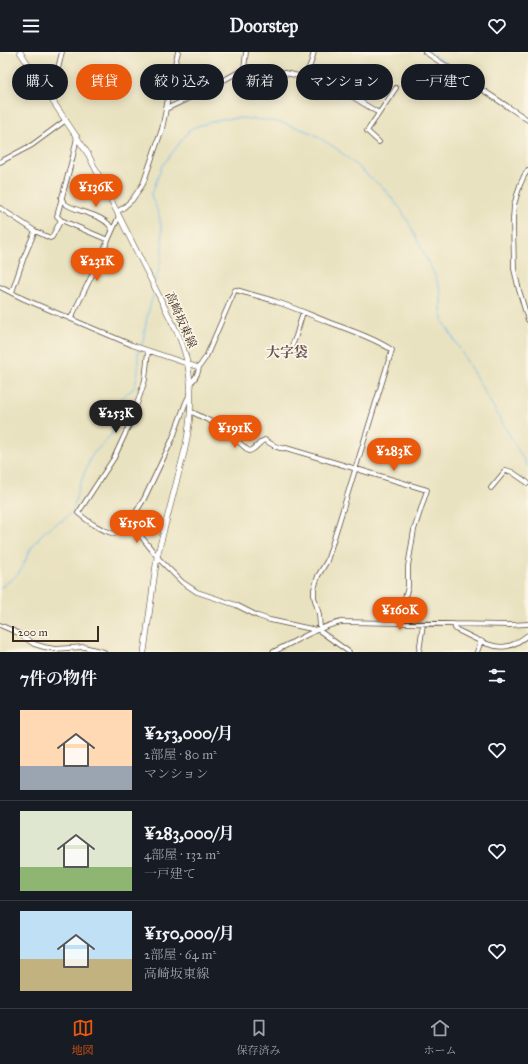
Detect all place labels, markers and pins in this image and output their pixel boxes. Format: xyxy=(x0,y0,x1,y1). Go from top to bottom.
pin: ¥136K xyxy=(68,174,124,208)
pin: ¥231K xyxy=(69,248,125,282)
pin: ¥253K xyxy=(88,400,144,434)
pin: ¥191K xyxy=(207,415,263,449)
pin: ¥283K xyxy=(366,438,422,472)
pin: ¥150K xyxy=(109,510,165,544)
pin: ¥160K xyxy=(372,597,428,631)

